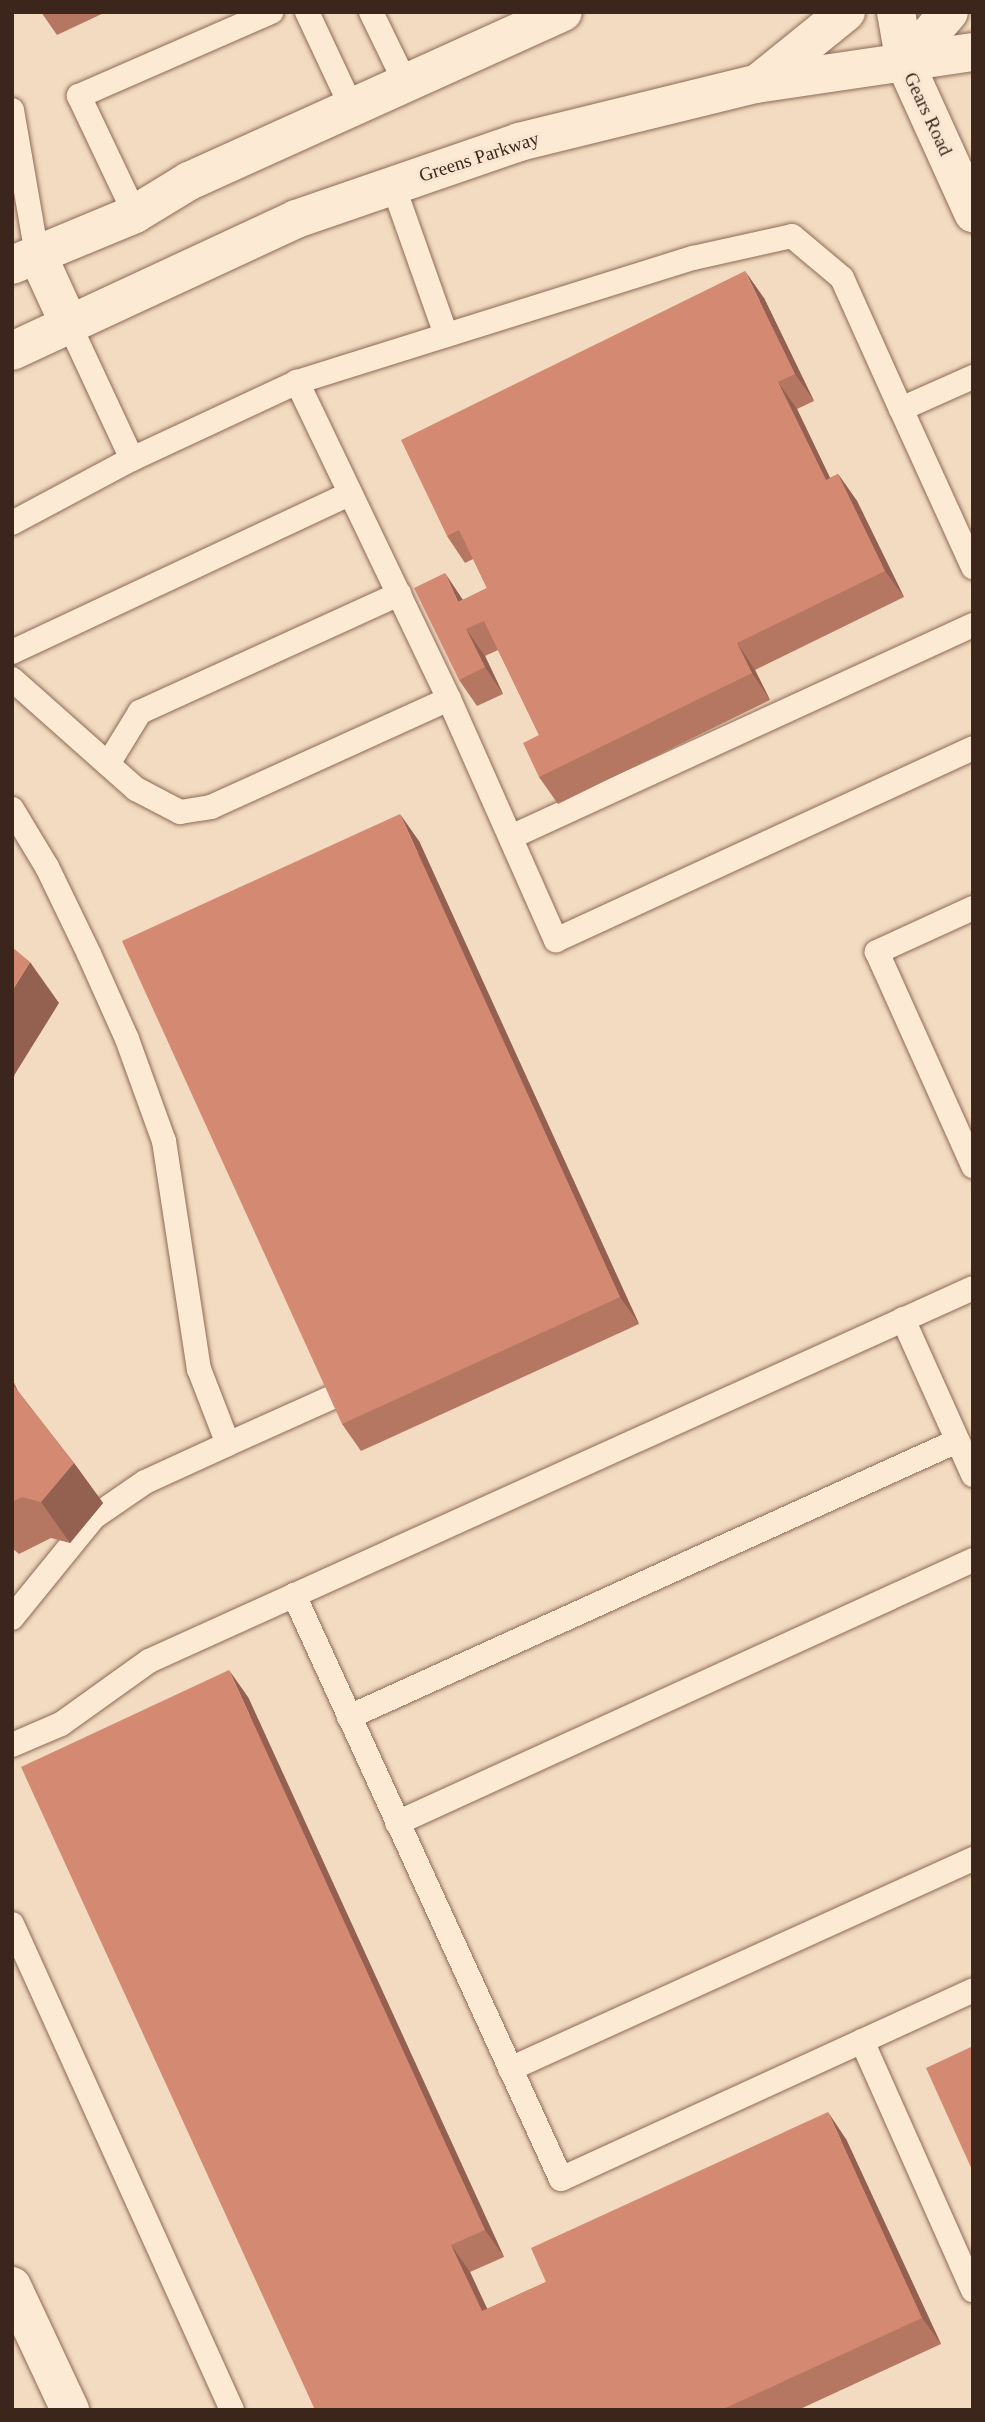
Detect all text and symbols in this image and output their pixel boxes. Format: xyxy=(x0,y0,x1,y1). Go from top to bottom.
street label: Gears Road xyxy=(899,69,957,159)
street label: Greens Parkway xyxy=(416,127,542,187)

